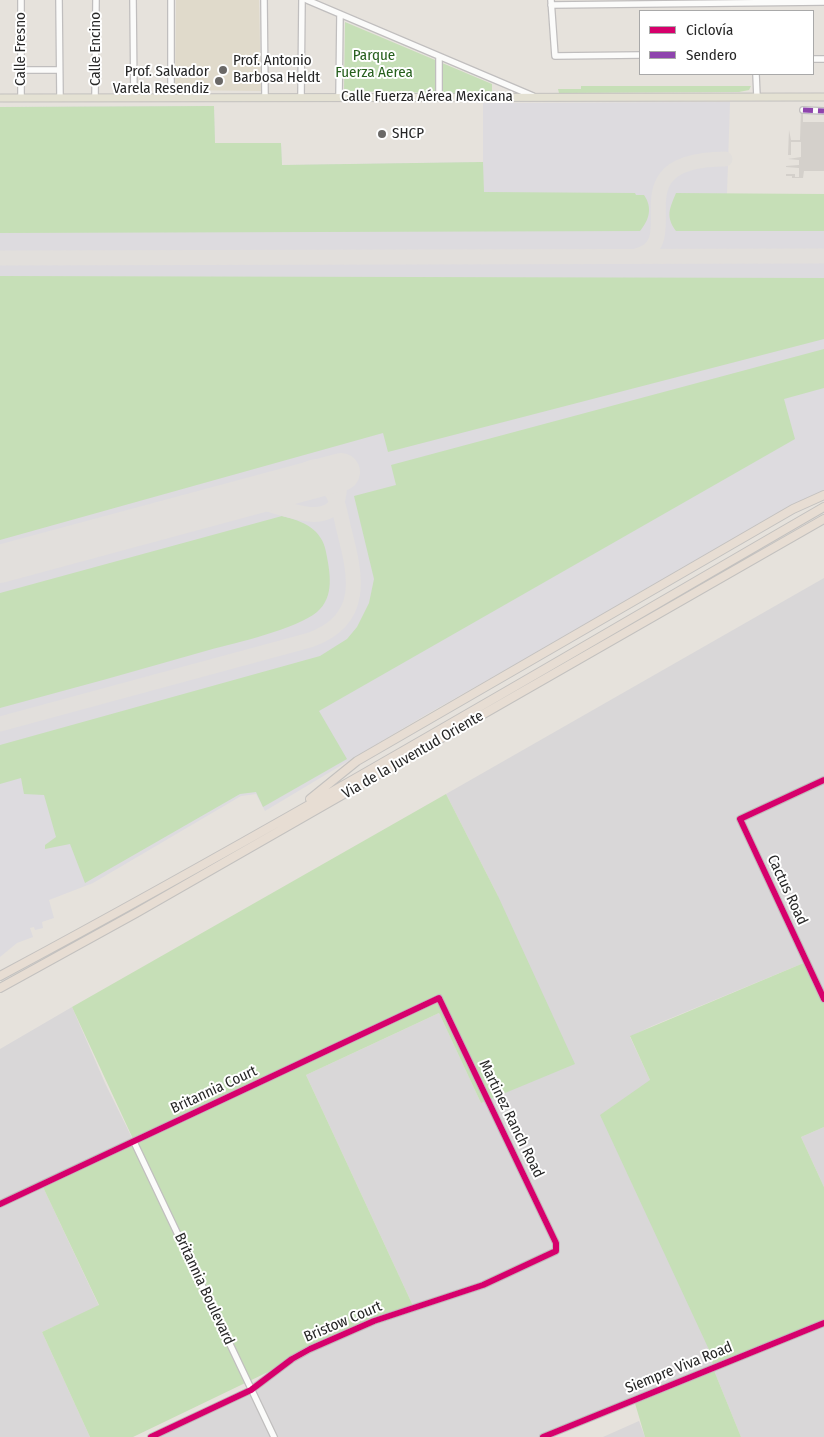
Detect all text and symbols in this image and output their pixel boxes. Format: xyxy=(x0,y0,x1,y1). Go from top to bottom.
legend xyxy=(639,10,814,75)
street label: Calle Fresno xyxy=(12,12,30,86)
street label: Calle Encino xyxy=(87,12,105,86)
text: Ciclovía xyxy=(686,21,733,39)
text: Sendero xyxy=(686,46,737,64)
park label: Parque Fuerza Aerea xyxy=(335,47,413,82)
place label: Prof. Antonio Barbosa Heldt xyxy=(233,52,320,87)
place label: Prof. Salvador Varela Resendiz xyxy=(113,63,209,98)
marker: Prof. Antonio Barbosa Heldt xyxy=(217,64,229,76)
marker: Prof. Salvador Varela Resendiz xyxy=(213,75,225,87)
street label: Calle Fuerza Aérea Mexicana xyxy=(341,88,513,106)
place label: SHCP xyxy=(392,125,424,143)
marker: SHCP xyxy=(376,128,388,140)
street label: Via de la Juventud Oriente xyxy=(339,707,487,803)
street label: Cactus Road xyxy=(763,852,811,928)
street label: Martinez Ranch Road xyxy=(475,1057,547,1181)
street label: Britannia Court xyxy=(168,1062,260,1118)
street label: Britannia Boulevard xyxy=(170,1230,238,1348)
street label: Bristow Court xyxy=(301,1298,385,1346)
street label: Siempre Viva Road xyxy=(623,1338,735,1398)

